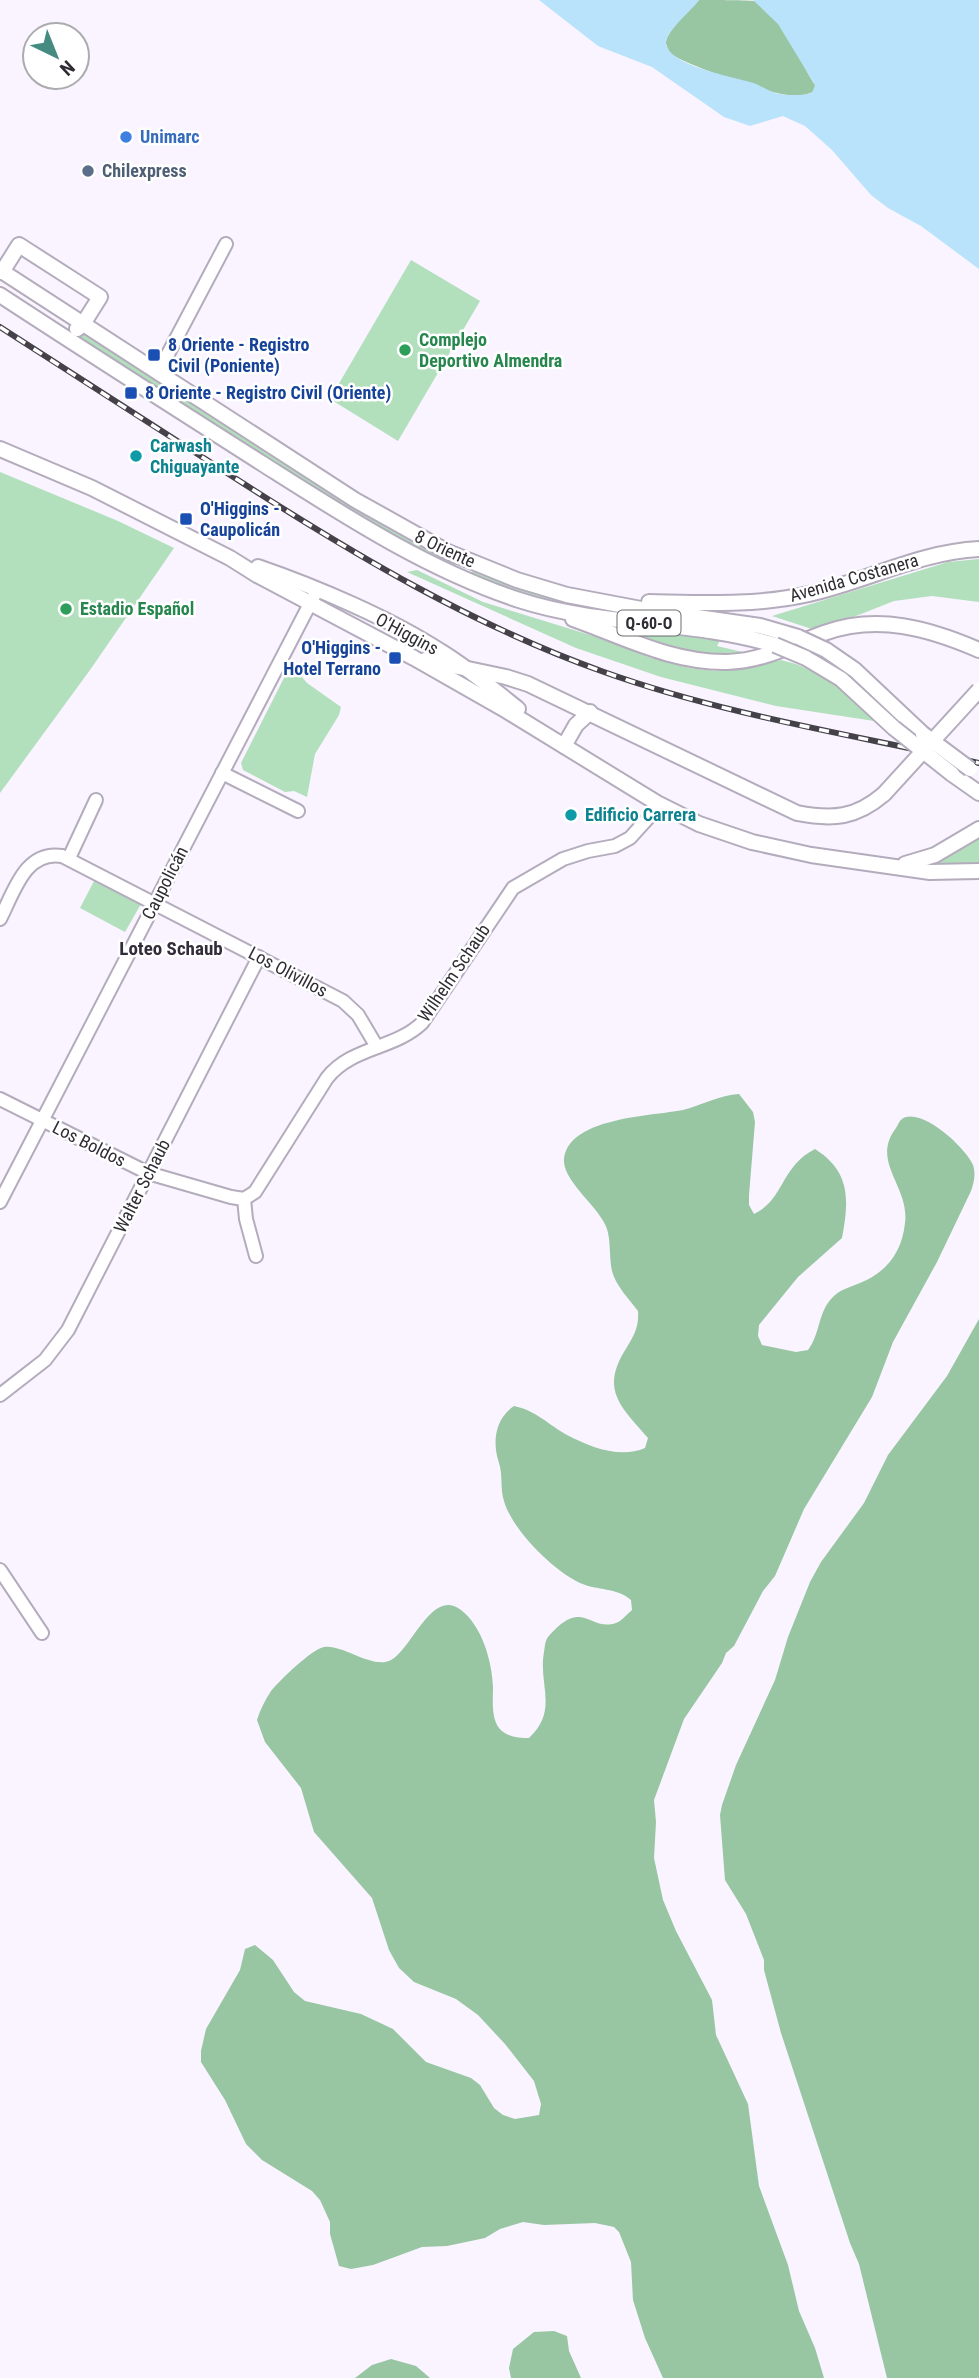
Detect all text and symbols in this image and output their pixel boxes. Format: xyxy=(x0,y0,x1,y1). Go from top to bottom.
north arrow xyxy=(21,21,91,91)
text: N xyxy=(55,56,79,80)
place label: Unimarc xyxy=(140,126,200,147)
marker: Unimarc xyxy=(118,129,134,145)
place label: Chilexpress xyxy=(102,160,187,181)
marker: Chilexpress xyxy=(80,163,96,179)
place label: Complejo Deportivo Almendra xyxy=(419,329,562,371)
place label: 8 Oriente - Registro Civil (Poniente) xyxy=(168,334,310,377)
marker: Complejo Deportivo Almendra xyxy=(397,342,413,358)
marker: 8 Oriente - Registro Civil (Poniente) xyxy=(146,347,162,363)
place label: 8 Oriente - Registro Civil (Oriente) xyxy=(145,382,391,404)
marker: 8 Oriente - Registro Civil (Oriente) xyxy=(123,385,139,401)
place label: Carwash Chiguayante xyxy=(150,435,240,477)
marker: Carwash Chiguayante xyxy=(128,448,144,464)
place label: O'Higgins - Caupolicán xyxy=(200,498,280,540)
marker: O'Higgins - Caupolicán xyxy=(178,511,194,527)
street label: 8 Oriente xyxy=(412,525,479,572)
street label: Avenida Costanera xyxy=(787,549,921,606)
place label: Estadio Español xyxy=(80,598,194,619)
marker: Estadio Español xyxy=(58,601,74,617)
street label: O'Higgins xyxy=(372,608,442,659)
road number: Q-60-O xyxy=(618,610,680,636)
place label: O'Higgins - Hotel Terrano xyxy=(283,637,381,679)
marker: O'Higgins - Hotel Terrano xyxy=(387,650,403,666)
place label: Edificio Carrera xyxy=(585,804,696,825)
marker: Edificio Carrera xyxy=(563,807,579,823)
street label: Caupolicán xyxy=(137,843,192,923)
street label: Wilhelm Schaub xyxy=(413,920,494,1026)
district label: Loteo Schaub xyxy=(119,937,223,960)
street label: Los Olivillos xyxy=(245,942,331,1001)
street label: Los Boldos xyxy=(49,1116,129,1171)
street label: Walter Schaub xyxy=(109,1135,174,1236)

